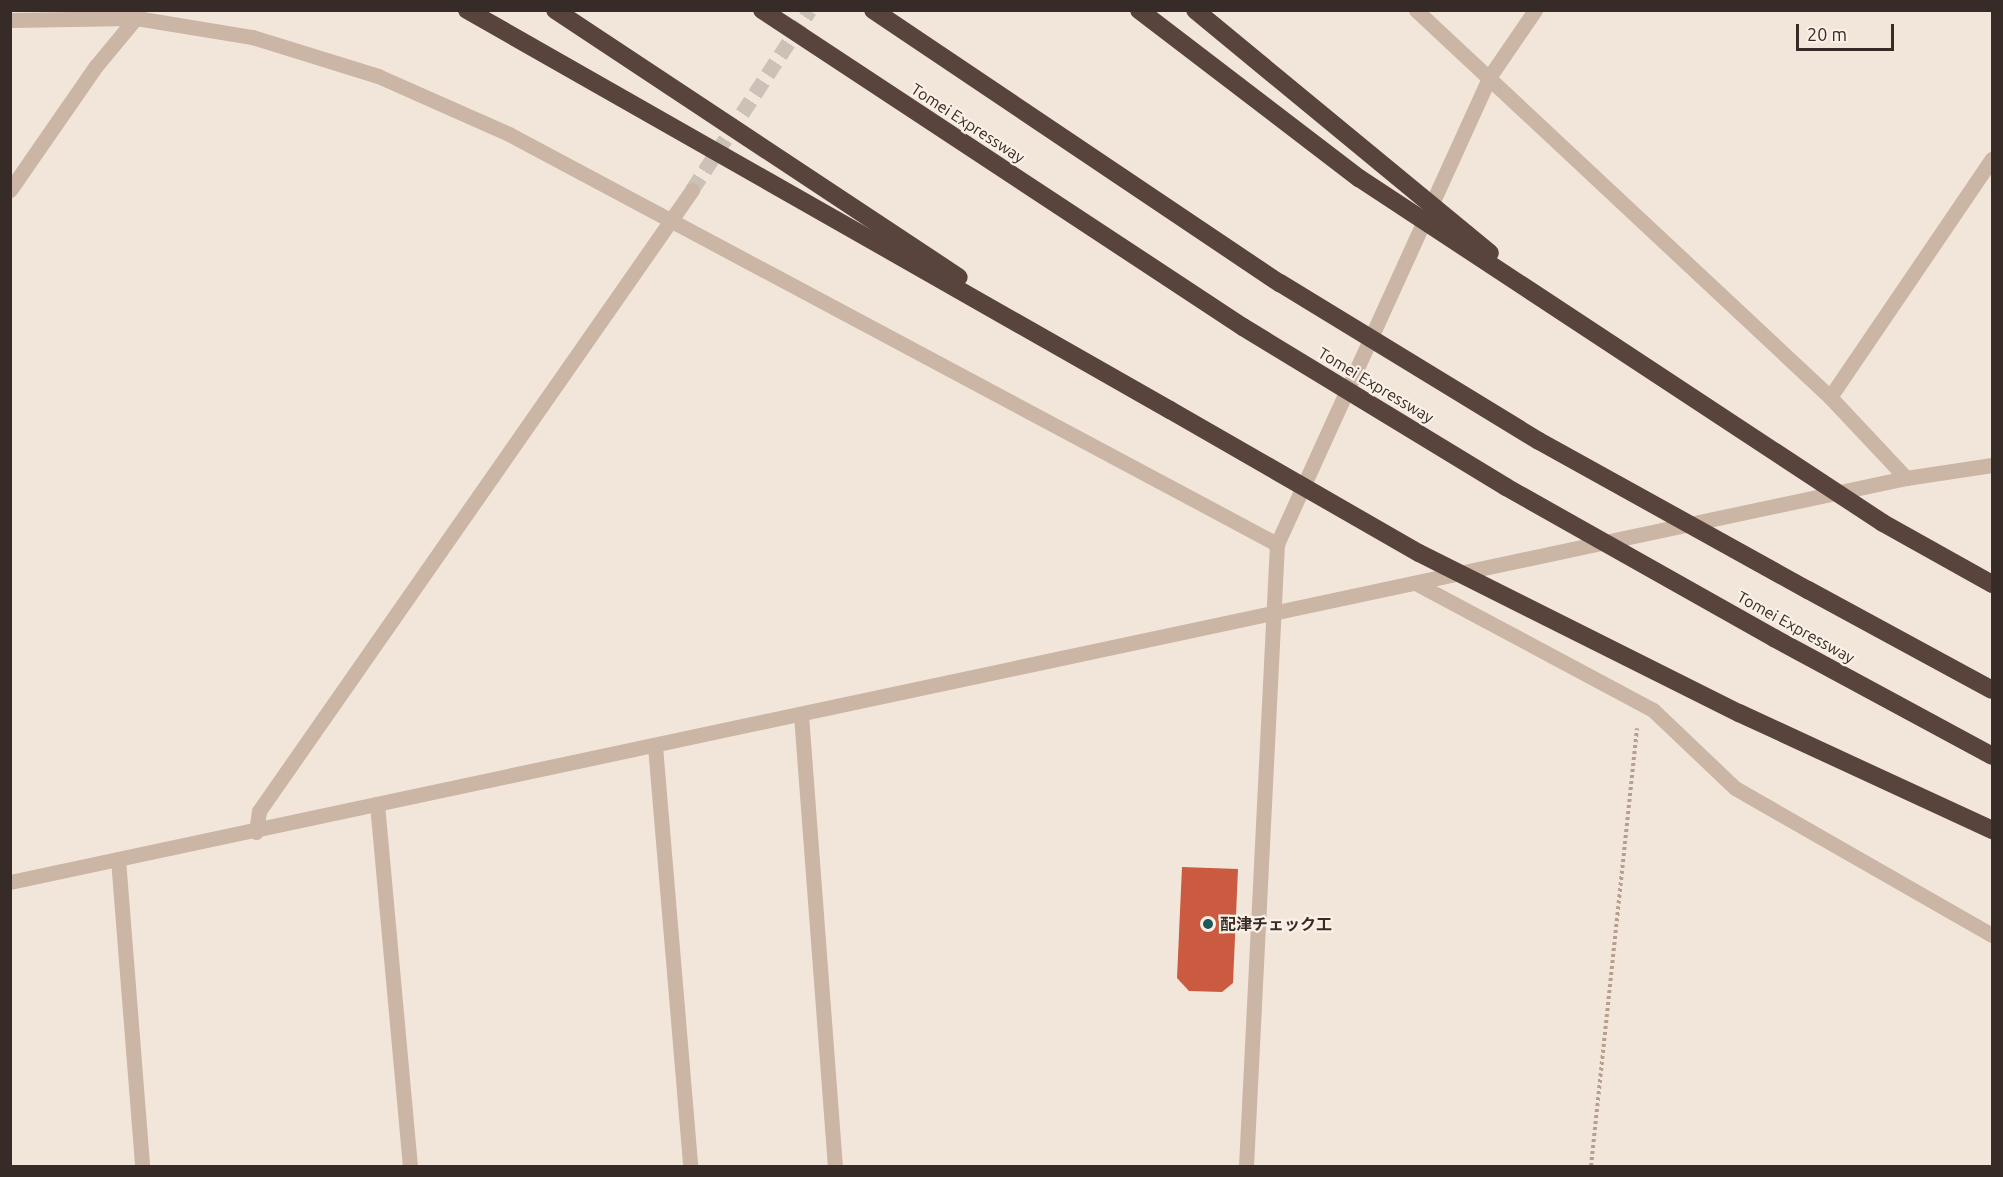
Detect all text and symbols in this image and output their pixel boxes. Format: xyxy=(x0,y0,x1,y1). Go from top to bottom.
scale bar xyxy=(1799,12,1896,50)
text: 20 m xyxy=(1807,24,1847,44)
street label: Tomei Expressway xyxy=(908,79,1028,167)
street label: Tomei Expressway xyxy=(1315,343,1437,427)
street label: Tomei Expressway xyxy=(1734,587,1858,667)
place label: 配津チェック工 xyxy=(1220,914,1332,934)
marker: 配津チェック工 xyxy=(1201,917,1215,931)

